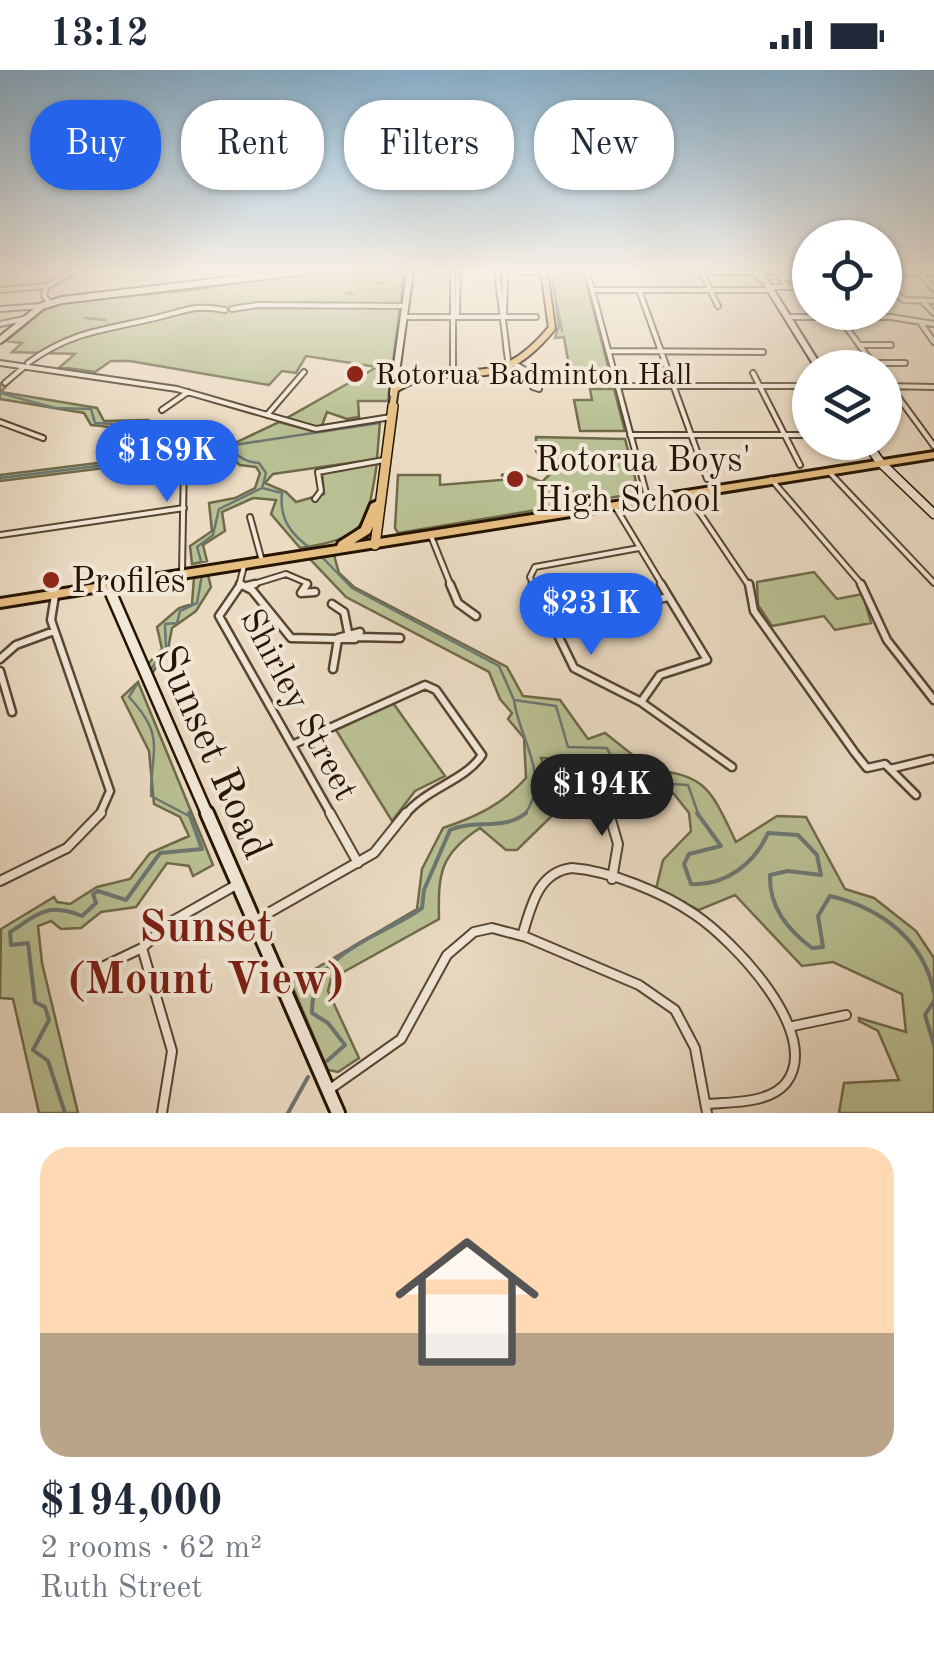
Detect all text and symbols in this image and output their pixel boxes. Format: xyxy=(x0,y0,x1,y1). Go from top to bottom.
text: 13:12 xyxy=(50,16,149,54)
chip: Buy xyxy=(30,100,161,190)
chip: Rent xyxy=(181,100,324,190)
chip: Filters xyxy=(344,100,514,190)
chip: New xyxy=(534,100,674,190)
map controls xyxy=(792,220,902,460)
button: locate xyxy=(792,220,902,330)
button: layers xyxy=(792,350,902,460)
place label: Rotorua Badminton Hall xyxy=(375,361,692,391)
marker: Rotorua Badminton Hall xyxy=(344,363,366,385)
pin: $189K xyxy=(97,420,237,505)
text: $189K xyxy=(118,436,216,468)
place label: Rotorua Boys' High School xyxy=(535,444,751,519)
marker: Rotorua Boys' High School xyxy=(504,468,526,490)
place label: Profiles xyxy=(71,565,186,600)
marker: Profiles xyxy=(40,569,62,591)
pin: $231K xyxy=(521,573,661,658)
text: $231K xyxy=(542,589,640,621)
street label: Shirley Street xyxy=(233,604,363,807)
street label: Sunset Road xyxy=(146,640,277,866)
pin: $194K xyxy=(532,754,672,839)
text: $194K xyxy=(553,770,651,802)
district label: Sunset (Mount View) xyxy=(68,907,344,1004)
icon: home xyxy=(377,1212,557,1392)
text: $194,000 xyxy=(40,1482,222,1524)
text: 2 rooms · 62 m² xyxy=(40,1533,262,1565)
text: Ruth Street xyxy=(40,1573,202,1605)

